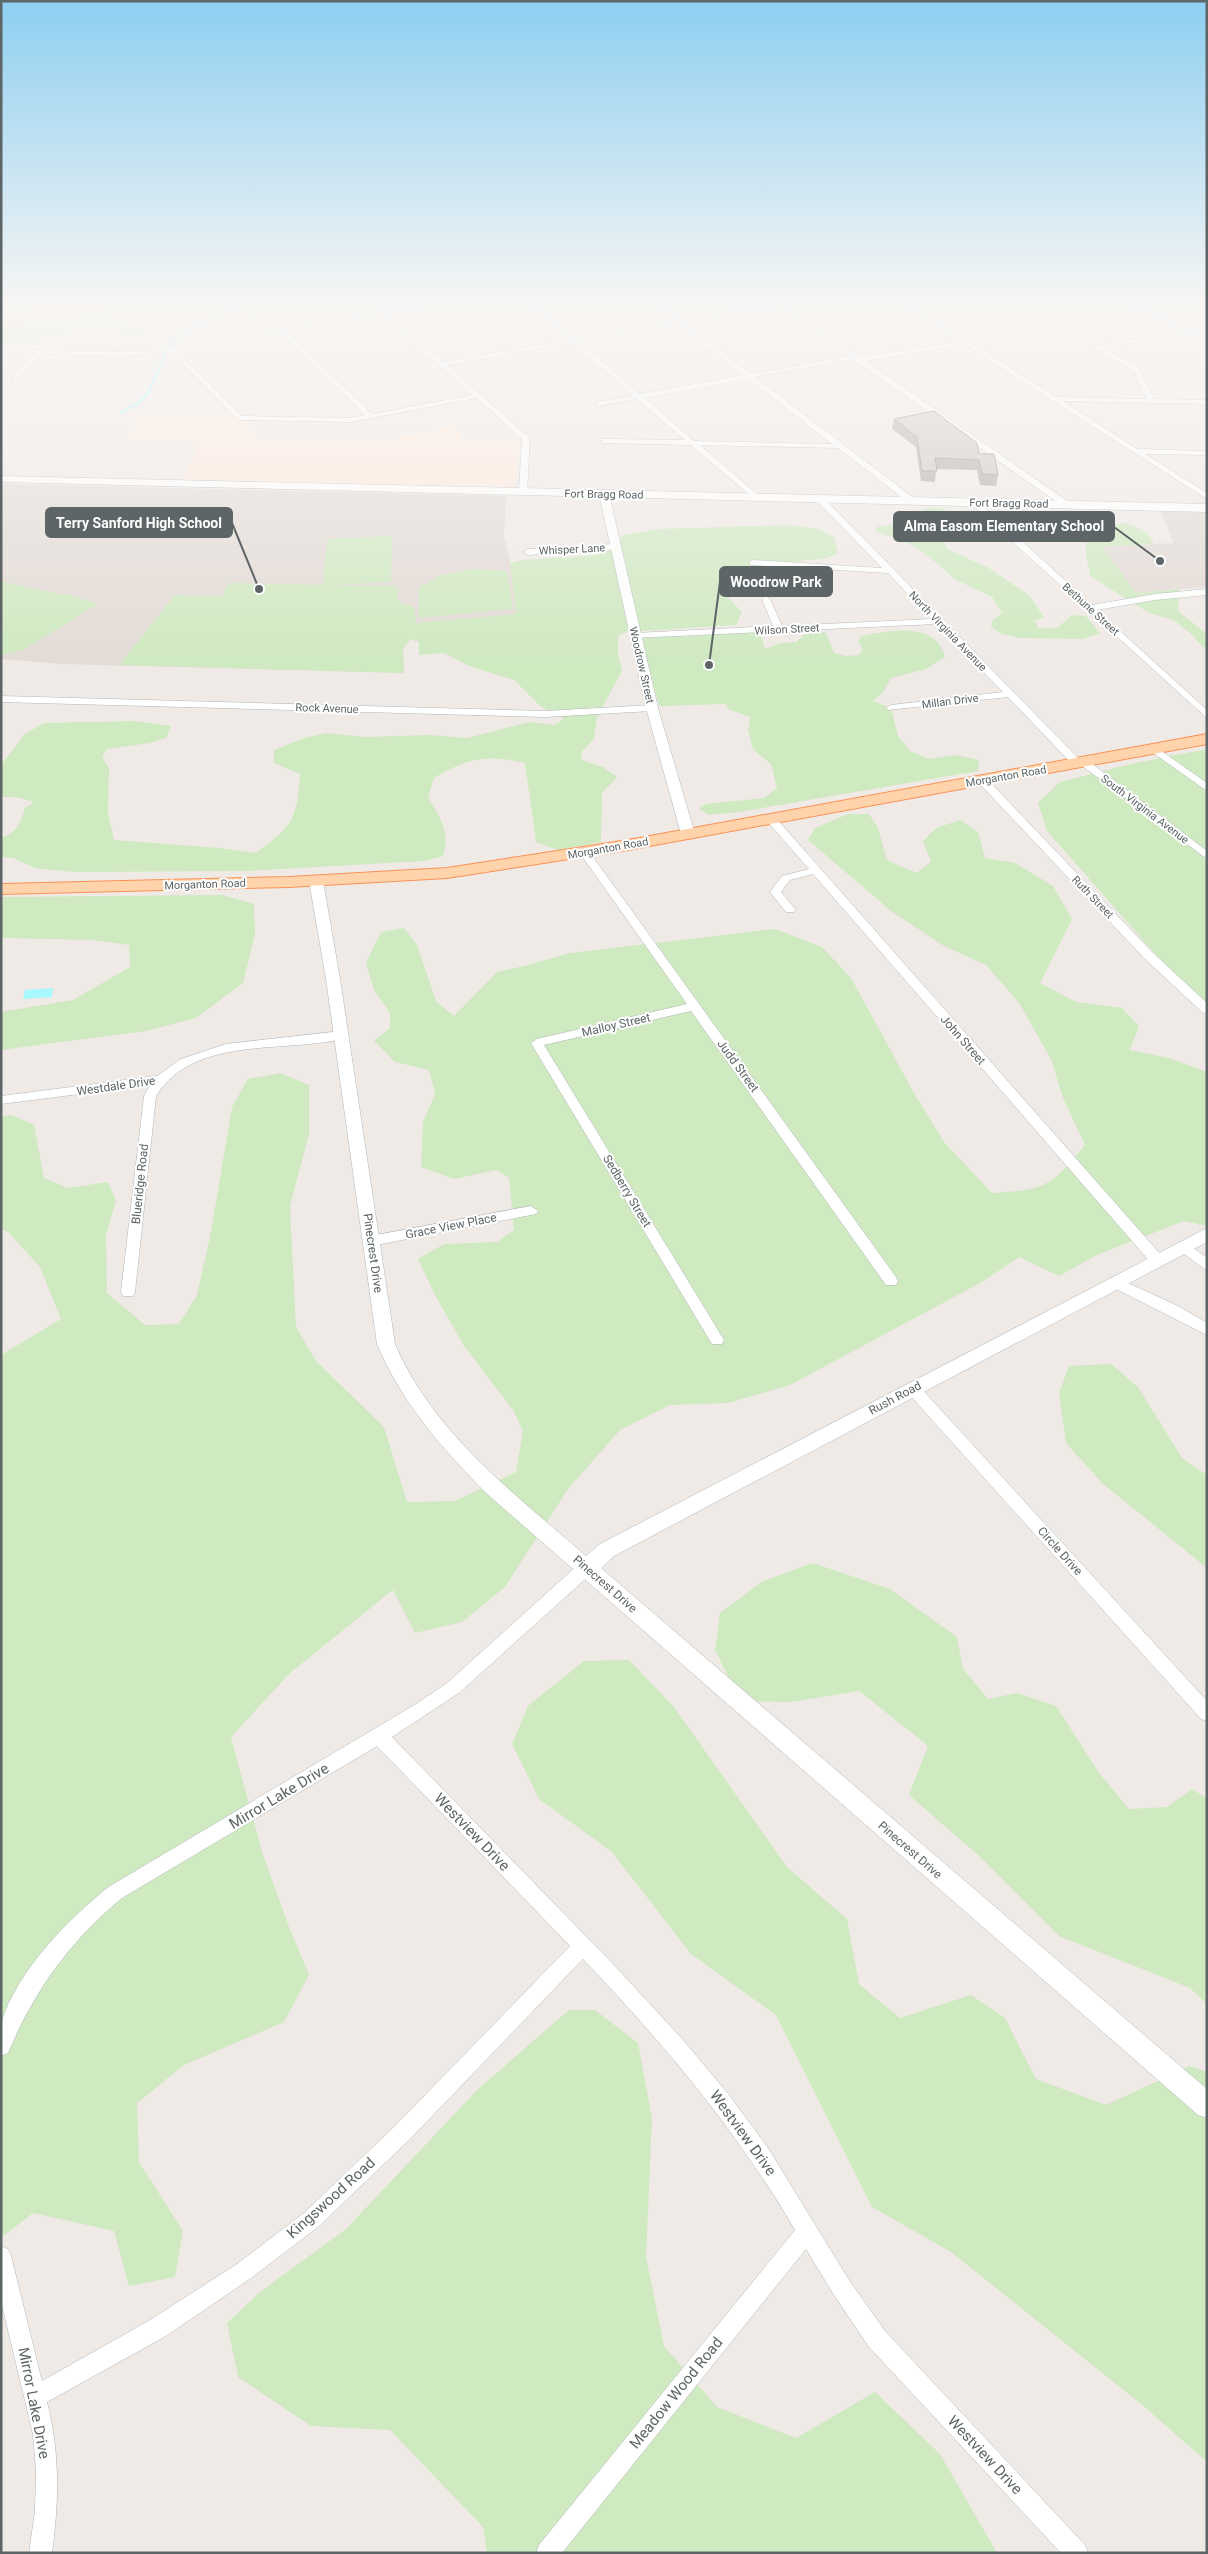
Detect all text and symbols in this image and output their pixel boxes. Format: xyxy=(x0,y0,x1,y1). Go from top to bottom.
street label: Fort Bragg Road xyxy=(564,487,644,502)
street label: Fort Bragg Road xyxy=(969,496,1049,511)
callout: Terry Sanford High School xyxy=(46,508,232,537)
callout: Alma Easom Elementary School xyxy=(894,512,1114,541)
text: Terry Sanford High School xyxy=(56,515,222,531)
text: Alma Easom Elementary School xyxy=(904,518,1104,534)
street label: Whisper Lane xyxy=(539,541,606,558)
callout: Woodrow Park xyxy=(720,567,832,596)
text: Woodrow Park xyxy=(730,574,822,590)
street label: Bethune Street xyxy=(1060,580,1122,639)
street label: North Virginia Avenue xyxy=(906,589,989,674)
street label: Wilson Street xyxy=(754,621,820,638)
street label: Woodrow Street xyxy=(626,626,657,705)
street label: Millan Drive xyxy=(921,692,979,711)
street label: Rock Avenue xyxy=(295,701,359,716)
street label: Morganton Road xyxy=(965,763,1047,790)
street label: South Virginia Avenue xyxy=(1098,772,1191,847)
street label: Morganton Road xyxy=(567,835,649,862)
street label: Ruth Street xyxy=(1069,873,1116,922)
street label: Morganton Road xyxy=(164,877,246,892)
street label: Malloy Street xyxy=(580,1010,652,1040)
street label: John Street xyxy=(938,1012,988,1068)
street label: Judd Street xyxy=(714,1037,762,1095)
street label: Westdale Drive xyxy=(76,1074,156,1098)
street label: Blueridge Road xyxy=(129,1143,151,1225)
street label: Sedberry Street xyxy=(600,1152,654,1230)
street label: Grace View Place xyxy=(404,1210,498,1242)
street label: Pinecrest Drive xyxy=(360,1212,386,1294)
street label: Rush Road xyxy=(866,1378,924,1418)
street label: Circle Drive xyxy=(1035,1524,1085,1578)
street label: Pinecrest Drive xyxy=(570,1552,640,1616)
street label: Mirror Lake Drive xyxy=(226,1759,332,1833)
street label: Westview Drive xyxy=(430,1789,514,1875)
street label: Pinecrest Drive xyxy=(875,1818,945,1882)
street label: Westview Drive xyxy=(706,2087,780,2179)
street label: Kingswood Road xyxy=(283,2154,379,2242)
street label: Meadow Wood Road xyxy=(626,2334,726,2452)
street label: Mirror Lake Drive xyxy=(14,2346,54,2460)
street label: Westview Drive xyxy=(944,2412,1026,2498)

